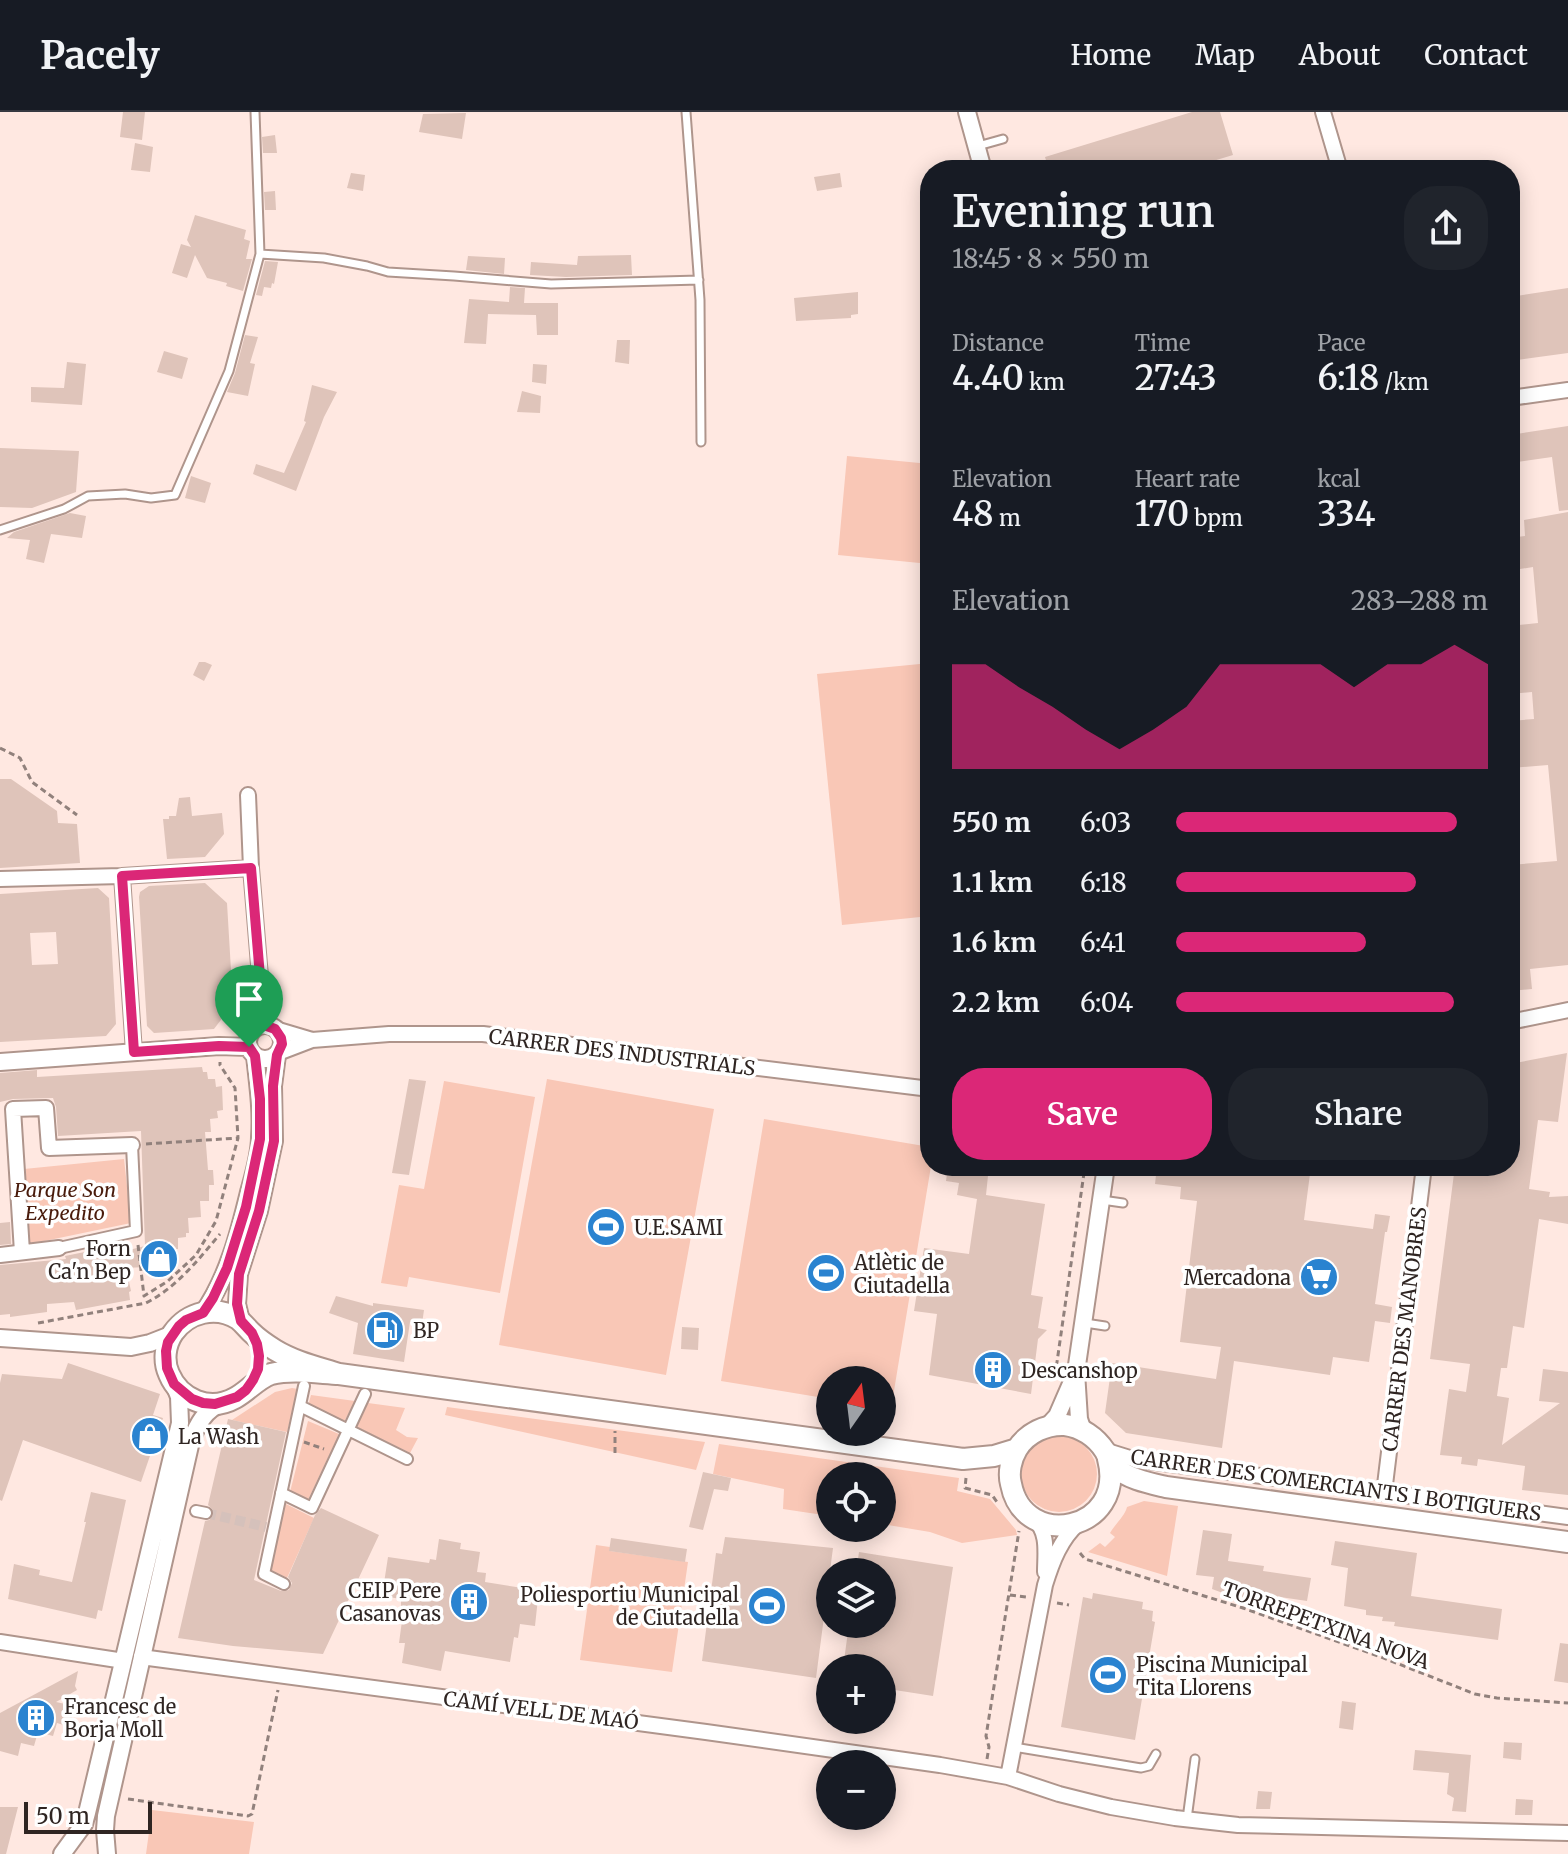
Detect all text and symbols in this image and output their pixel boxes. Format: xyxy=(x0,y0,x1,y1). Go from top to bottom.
text: Pacely xyxy=(40,32,160,79)
text: Home xyxy=(1070,37,1151,73)
text: Map xyxy=(1195,37,1255,73)
text: About xyxy=(1299,37,1380,73)
text: Contact xyxy=(1424,37,1528,73)
text: Evening run xyxy=(952,184,1215,239)
button: share xyxy=(1404,186,1488,270)
text: 18:45 · 8 × 550 m xyxy=(952,242,1149,275)
text: Distance xyxy=(952,329,1044,357)
text: Time xyxy=(1135,329,1190,357)
text: Pace xyxy=(1317,329,1365,357)
text: 4.40 xyxy=(952,357,1024,399)
text: 27:43 xyxy=(1135,357,1217,399)
text: 6:18 xyxy=(1317,357,1379,399)
text: km xyxy=(1024,368,1065,396)
text: /km xyxy=(1379,368,1429,396)
text: Elevation xyxy=(952,465,1052,493)
text: Heart rate xyxy=(1135,465,1240,493)
text: kcal xyxy=(1317,465,1361,493)
text: 48 xyxy=(952,493,994,535)
text: 170 xyxy=(1135,493,1189,535)
text: 334 xyxy=(1317,493,1376,535)
text: m xyxy=(994,504,1021,532)
text: bpm xyxy=(1189,504,1243,532)
text: Elevation xyxy=(952,584,1070,617)
text: 283–288 m xyxy=(1351,584,1488,617)
text: 550 m xyxy=(952,806,1031,839)
text: 6:03 xyxy=(1080,806,1131,839)
text: 1.1 km xyxy=(952,866,1033,899)
text: 6:18 xyxy=(1080,866,1127,899)
text: 1.6 km xyxy=(952,926,1036,959)
text: 6:41 xyxy=(1080,926,1126,959)
pin xyxy=(215,965,283,1047)
icon: arrive xyxy=(227,977,271,1021)
text: 2.2 km xyxy=(952,986,1040,1019)
text: 6:04 xyxy=(1080,986,1133,1019)
street label: CARRER DES INDUSTRIALS xyxy=(487,1023,757,1081)
button: Save xyxy=(952,1068,1212,1160)
button: Share xyxy=(1228,1068,1488,1160)
park label: Parque Son Expedito xyxy=(14,1177,116,1225)
street label: CARRER DES MANOBRES xyxy=(1377,1205,1431,1453)
sports icon: U.E.SAMI xyxy=(585,1206,627,1248)
place label: U.E.SAMI xyxy=(634,1215,723,1240)
place label: Forn Ca'n Bep xyxy=(48,1236,131,1284)
shop icon: Forn Ca'n Bep xyxy=(138,1238,180,1280)
place label: Atlètic de Ciutadella xyxy=(853,1250,950,1298)
sports icon: Atlètic de Ciutadella xyxy=(805,1252,847,1294)
supermarket icon: Mercadona xyxy=(1298,1256,1340,1298)
place label: Mercadona xyxy=(1184,1265,1291,1290)
fuel station icon: BP xyxy=(364,1309,406,1351)
place label: BP xyxy=(413,1318,439,1343)
building icon: Descanshop xyxy=(972,1349,1014,1391)
place label: Descanshop xyxy=(1021,1358,1138,1383)
north arrow xyxy=(816,1366,896,1446)
map controls xyxy=(816,1366,896,1830)
shop icon: La Wash xyxy=(129,1415,171,1457)
place label: La Wash xyxy=(178,1424,259,1449)
street label: CARRER DES COMERCIANTS I BOTIGUERS xyxy=(1129,1444,1543,1526)
button: locate xyxy=(816,1462,896,1542)
button: layers xyxy=(816,1558,896,1638)
street label: TORREPETXINA NOVA xyxy=(1219,1576,1434,1674)
place label: CEIP Pere Casanovas xyxy=(339,1578,441,1626)
building icon: CEIP Pere Casanovas xyxy=(448,1581,490,1623)
place label: Poliesportiu Municipal de Ciutadella xyxy=(520,1582,739,1630)
sports icon: Poliesportiu Municipal de Ciutadella xyxy=(746,1585,788,1627)
place label: Piscina Municipal Tita Llorens xyxy=(1136,1652,1308,1700)
button: + xyxy=(816,1654,896,1734)
sports icon: Piscina Municipal Tita Llorens xyxy=(1087,1654,1129,1696)
street label: CAMÍ VELL DE MAÓ xyxy=(442,1684,640,1734)
place label: Francesc de Borja Moll xyxy=(64,1694,176,1742)
building icon: Francesc de Borja Moll xyxy=(15,1697,57,1739)
button: − xyxy=(816,1750,896,1830)
scale bar xyxy=(24,1798,152,1834)
text: 50 m xyxy=(36,1802,90,1830)

